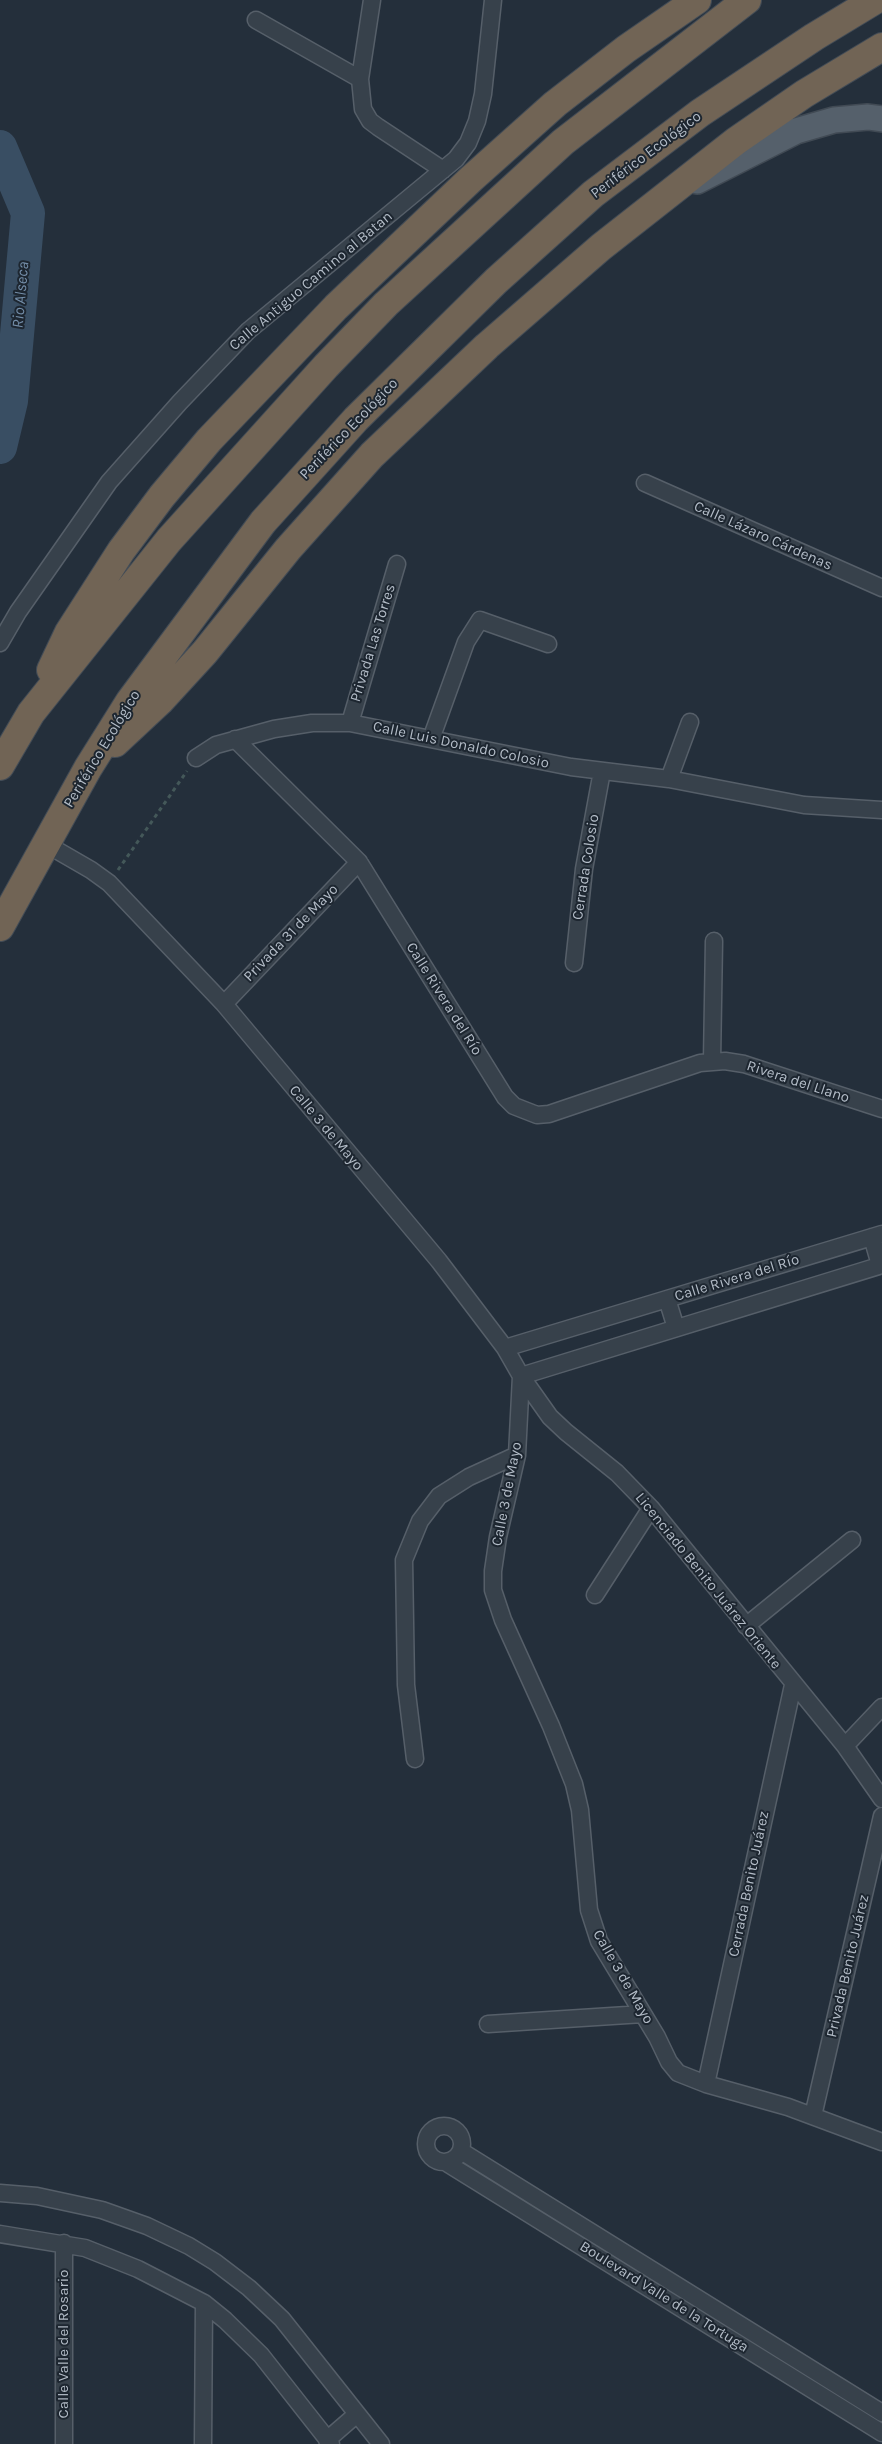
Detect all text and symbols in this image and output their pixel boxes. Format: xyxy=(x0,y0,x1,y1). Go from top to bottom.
street label: Periférico Ecológico xyxy=(587,108,705,202)
street label: Calle Antiguo Camino al Batan xyxy=(226,207,396,355)
water label: Rio Alseca xyxy=(9,261,33,329)
street label: Periférico Ecológico xyxy=(296,375,402,483)
street label: Calle Lázaro Cárdenas xyxy=(691,497,835,575)
street label: Privada Las Torres xyxy=(347,582,399,704)
street label: Periférico Ecológico xyxy=(60,687,144,811)
street label: Calle Luis Donaldo Colosio xyxy=(371,718,551,772)
street label: Cerrada Colosio xyxy=(569,813,603,921)
street label: Privada 31 de Mayo xyxy=(240,881,342,985)
street label: Calle Rivera del Río xyxy=(402,939,486,1059)
street label: Rivera del Llano xyxy=(744,1057,852,1107)
street label: Calle 3 de Mayo xyxy=(285,1082,367,1174)
street label: Calle Rivera del Río xyxy=(672,1250,802,1306)
street label: Calle 3 de Mayo xyxy=(488,1440,526,1548)
street label: Licenciado Benito Juárez Oriente xyxy=(631,1489,785,1673)
street label: Cerrada Benito Juárez xyxy=(725,1810,773,1958)
street label: Privada Benito Juárez xyxy=(823,1893,873,2039)
street label: Calle 3 de Mayo xyxy=(589,1927,657,2027)
street label: Boulevard Valle de la Tortuga xyxy=(576,2238,752,2356)
street label: Calle Valle del Rosario xyxy=(55,2270,73,2418)

